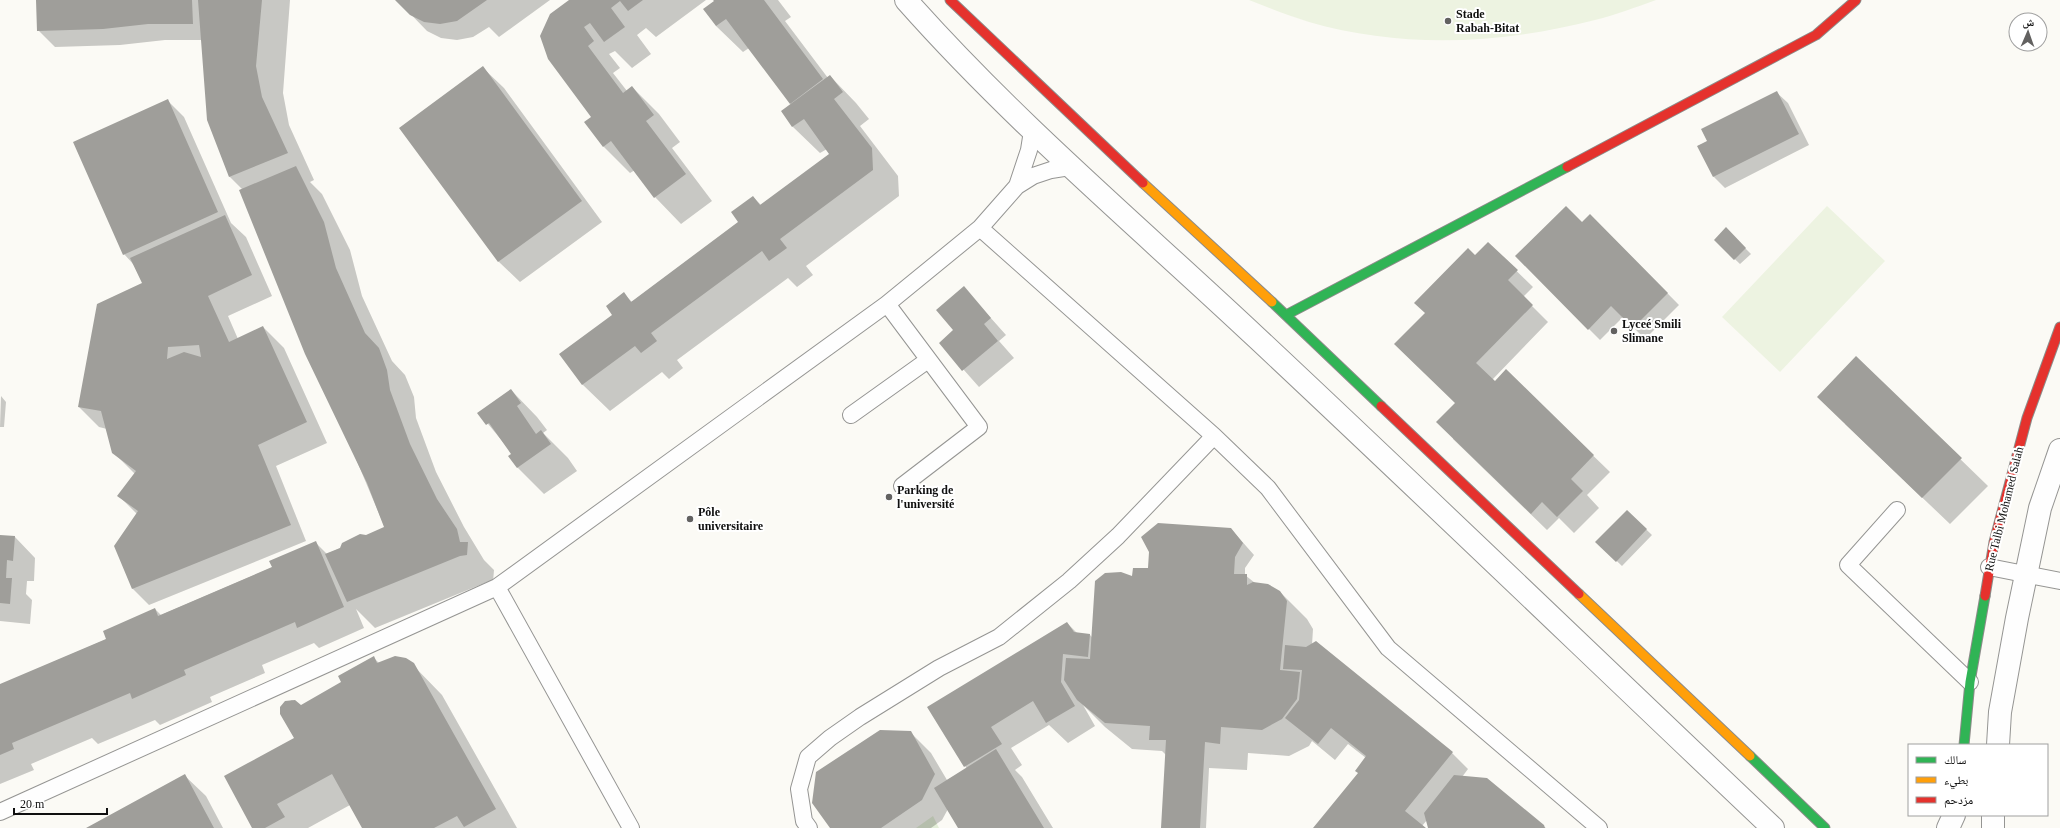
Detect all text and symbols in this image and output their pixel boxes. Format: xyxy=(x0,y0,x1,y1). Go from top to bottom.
place label: Stade Rabah-Bitat xyxy=(1456,7,1519,35)
north arrow xyxy=(2008,12,2048,52)
marker: Stade Rabah-Bitat xyxy=(1443,16,1453,26)
text: ش xyxy=(2022,16,2035,30)
place label: Lyceé Smili Slimane xyxy=(1622,317,1682,345)
marker: Lyceé Smili Slimane xyxy=(1609,326,1619,336)
street label: Rue Talbi Mohamed Salah xyxy=(1982,445,2026,573)
place label: Parking de l'université xyxy=(897,483,955,511)
marker: Parking de l'université xyxy=(884,492,894,502)
place label: Pôle universitaire xyxy=(698,505,764,533)
marker: Pôle universitaire xyxy=(685,514,695,524)
legend xyxy=(1908,744,2048,816)
text: سالك xyxy=(1944,753,1966,767)
text: بطيء xyxy=(1944,773,1968,790)
scale bar xyxy=(14,790,107,816)
text: مزدحم xyxy=(1944,793,1973,808)
text: 20 m xyxy=(20,797,45,811)

